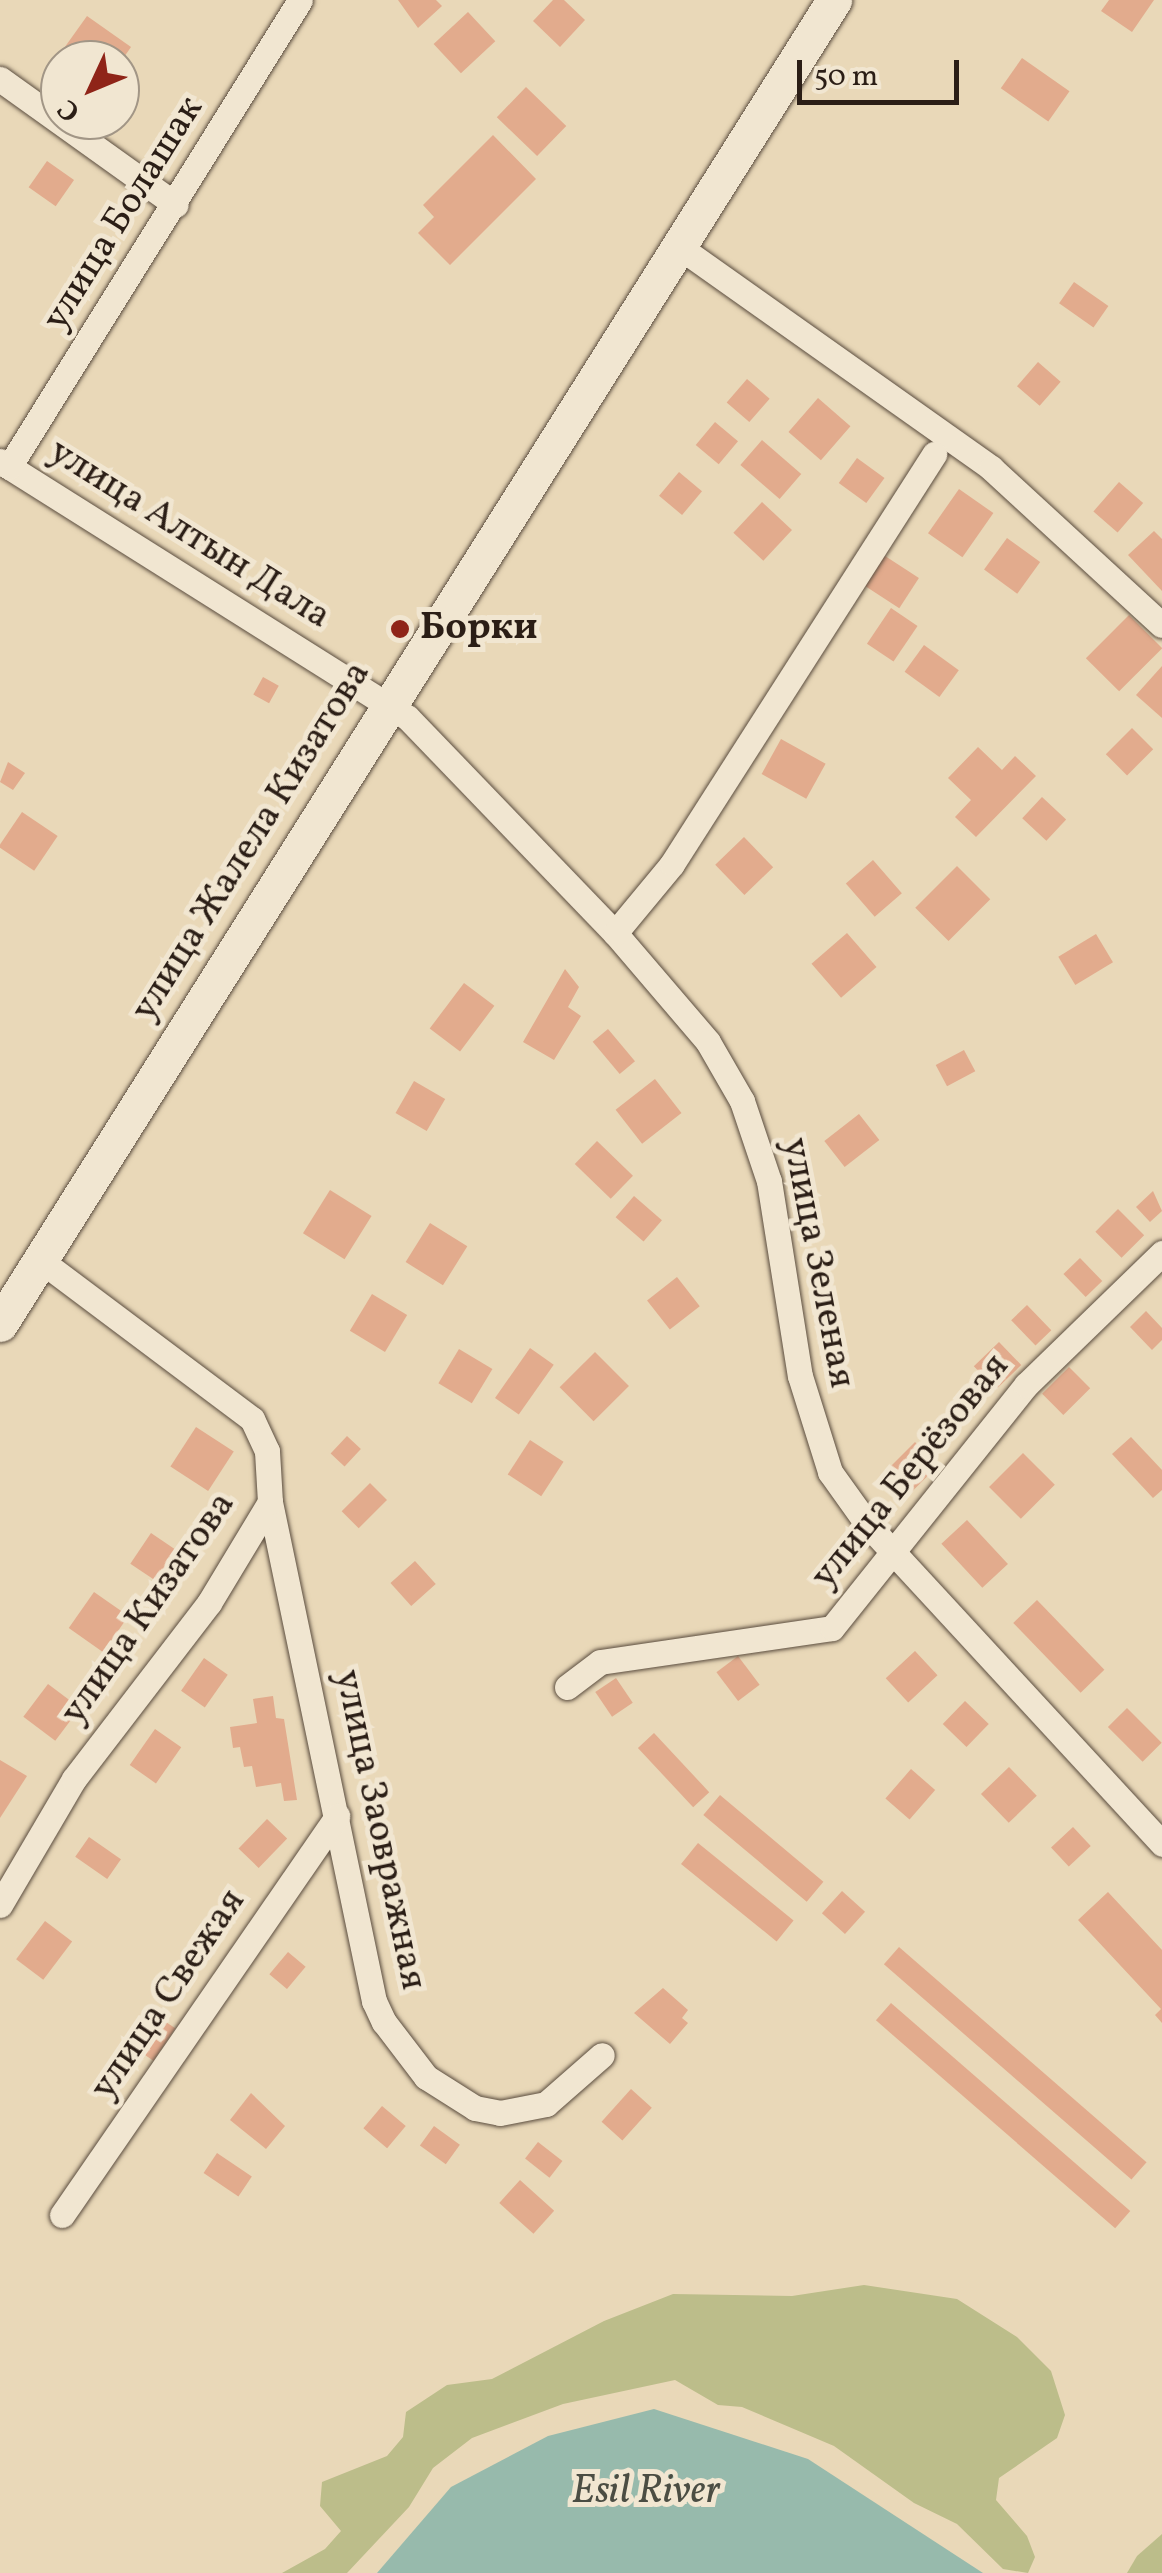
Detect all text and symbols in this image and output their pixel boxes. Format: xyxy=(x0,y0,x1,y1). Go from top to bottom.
north arrow xyxy=(40,40,140,140)
scale bar xyxy=(802,40,964,102)
text: 50 m xyxy=(814,56,878,98)
street label: улица Болашак xyxy=(34,89,214,339)
text: С xyxy=(49,90,90,130)
street label: улица Алтын Дала xyxy=(40,430,338,640)
place label: Борки xyxy=(420,606,538,652)
marker: Борки xyxy=(389,618,411,640)
street label: улица Жалела Кизатова xyxy=(123,654,381,1030)
street label: улица Зеленая xyxy=(770,1134,864,1392)
street label: улица Берёзовая xyxy=(802,1345,1020,1599)
street label: улица Кизатова xyxy=(52,1484,246,1734)
street label: улица Заовражная xyxy=(323,1666,435,1994)
street label: улица Свежая xyxy=(82,1881,256,2109)
water label: Esil River xyxy=(572,2468,720,2516)

